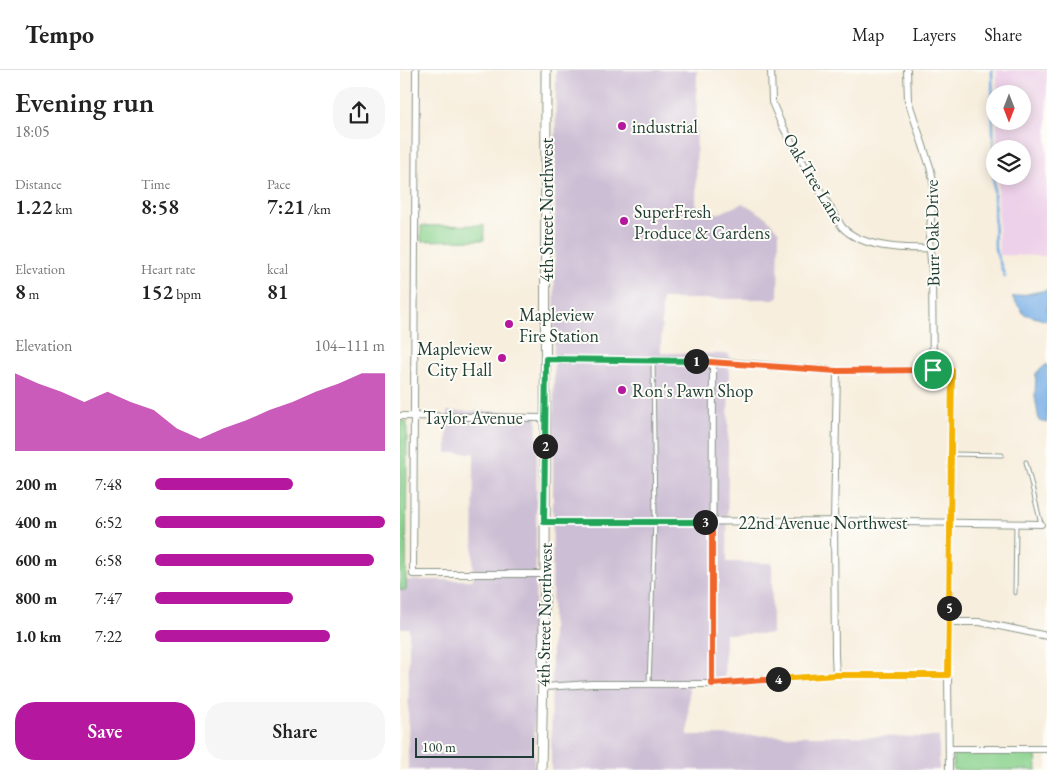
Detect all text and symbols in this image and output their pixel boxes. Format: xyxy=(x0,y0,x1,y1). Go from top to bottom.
text: Tempo xyxy=(25,19,94,50)
text: Map xyxy=(852,23,884,46)
text: Layers xyxy=(912,23,956,46)
text: Share xyxy=(984,23,1022,46)
text: Evening run xyxy=(15,84,154,120)
north arrow xyxy=(986,85,1031,130)
map controls xyxy=(986,85,1031,185)
button: share xyxy=(333,87,385,139)
place label: industrial xyxy=(632,115,698,138)
marker: industrial xyxy=(616,120,628,132)
text: 18:05 xyxy=(15,121,50,142)
street label: Oak Tree Lane xyxy=(778,129,850,227)
street label: 4th Street Northwest xyxy=(535,137,558,282)
button: layers xyxy=(986,140,1031,185)
text: Distance xyxy=(15,175,62,193)
text: Time xyxy=(141,175,170,193)
text: Pace xyxy=(267,175,291,193)
street label: Burr Oak Drive xyxy=(920,179,944,287)
text: 1.22 xyxy=(15,193,52,220)
text: 8:58 xyxy=(141,193,179,220)
text: 7:21 xyxy=(267,193,305,220)
text: km xyxy=(52,200,73,218)
text: /km xyxy=(305,200,331,218)
place label: SuperFresh Produce & Gardens xyxy=(634,200,770,244)
marker: SuperFresh Produce & Gardens xyxy=(618,215,630,227)
text: Elevation xyxy=(15,260,65,278)
text: Heart rate xyxy=(141,260,195,278)
text: kcal xyxy=(267,260,288,278)
text: 8 xyxy=(15,278,26,305)
text: 152 xyxy=(141,278,173,305)
text: 81 xyxy=(267,278,289,305)
text: m xyxy=(26,285,39,303)
text: bpm xyxy=(173,285,202,303)
place label: Mapleview Fire Station xyxy=(519,303,599,347)
marker: Mapleview Fire Station xyxy=(503,318,515,330)
text: Elevation xyxy=(15,335,73,356)
text: 104–111 m xyxy=(314,335,385,356)
place label: Mapleview City Hall xyxy=(417,337,493,381)
pin: 1 xyxy=(684,348,708,374)
pin xyxy=(912,349,954,391)
marker: Mapleview City Hall xyxy=(496,352,508,364)
text: 1 xyxy=(693,352,700,370)
icon: arrive xyxy=(919,356,947,384)
place label: Ron's Pawn Shop xyxy=(632,379,753,402)
marker: Ron's Pawn Shop xyxy=(616,384,628,396)
street label: Taylor Avenue xyxy=(423,406,523,429)
pin: 2 xyxy=(532,434,558,458)
text: 2 xyxy=(542,437,549,455)
text: 200 m xyxy=(15,474,57,495)
text: 7:48 xyxy=(95,474,122,495)
pin: 3 xyxy=(692,510,718,534)
street label: 22nd Avenue Northwest xyxy=(739,511,908,534)
text: 400 m xyxy=(15,512,57,533)
text: 6:52 xyxy=(95,512,122,533)
text: 3 xyxy=(702,513,709,531)
street label: 4th Street Northwest xyxy=(531,542,557,687)
text: 600 m xyxy=(15,550,57,571)
text: 6:58 xyxy=(95,550,122,571)
text: 800 m xyxy=(15,588,57,609)
text: 7:47 xyxy=(95,588,122,609)
pin: 5 xyxy=(936,596,962,620)
text: 5 xyxy=(946,599,953,617)
text: 1.0 km xyxy=(15,626,61,647)
text: 7:22 xyxy=(95,626,122,647)
pin: 4 xyxy=(766,666,790,692)
text: 4 xyxy=(775,670,782,688)
button: Save xyxy=(15,702,195,760)
button: Share xyxy=(205,702,385,760)
scale bar xyxy=(415,735,534,758)
text: 100 m xyxy=(422,738,456,756)

